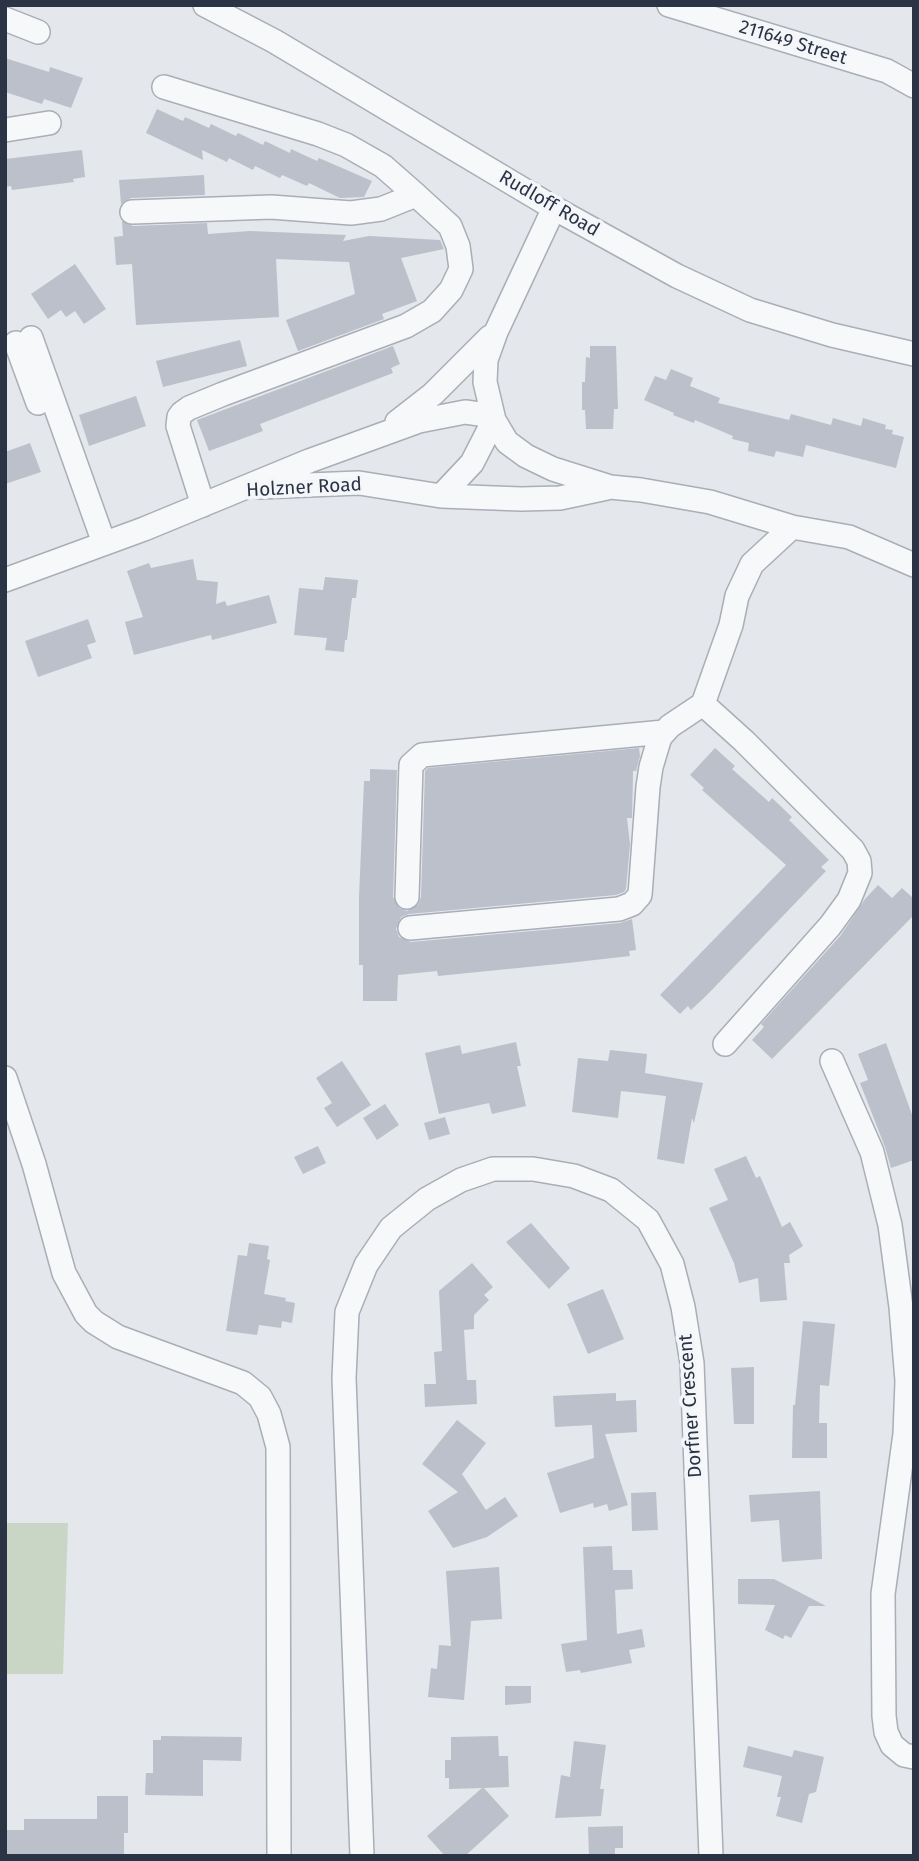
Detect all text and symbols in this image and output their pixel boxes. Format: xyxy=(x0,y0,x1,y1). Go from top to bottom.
street label: 211649 Street xyxy=(736,16,850,70)
street label: Rudloff Road xyxy=(495,166,603,242)
street label: Holzner Road xyxy=(246,474,362,502)
street label: Dorfner Crescent xyxy=(675,1333,707,1479)

